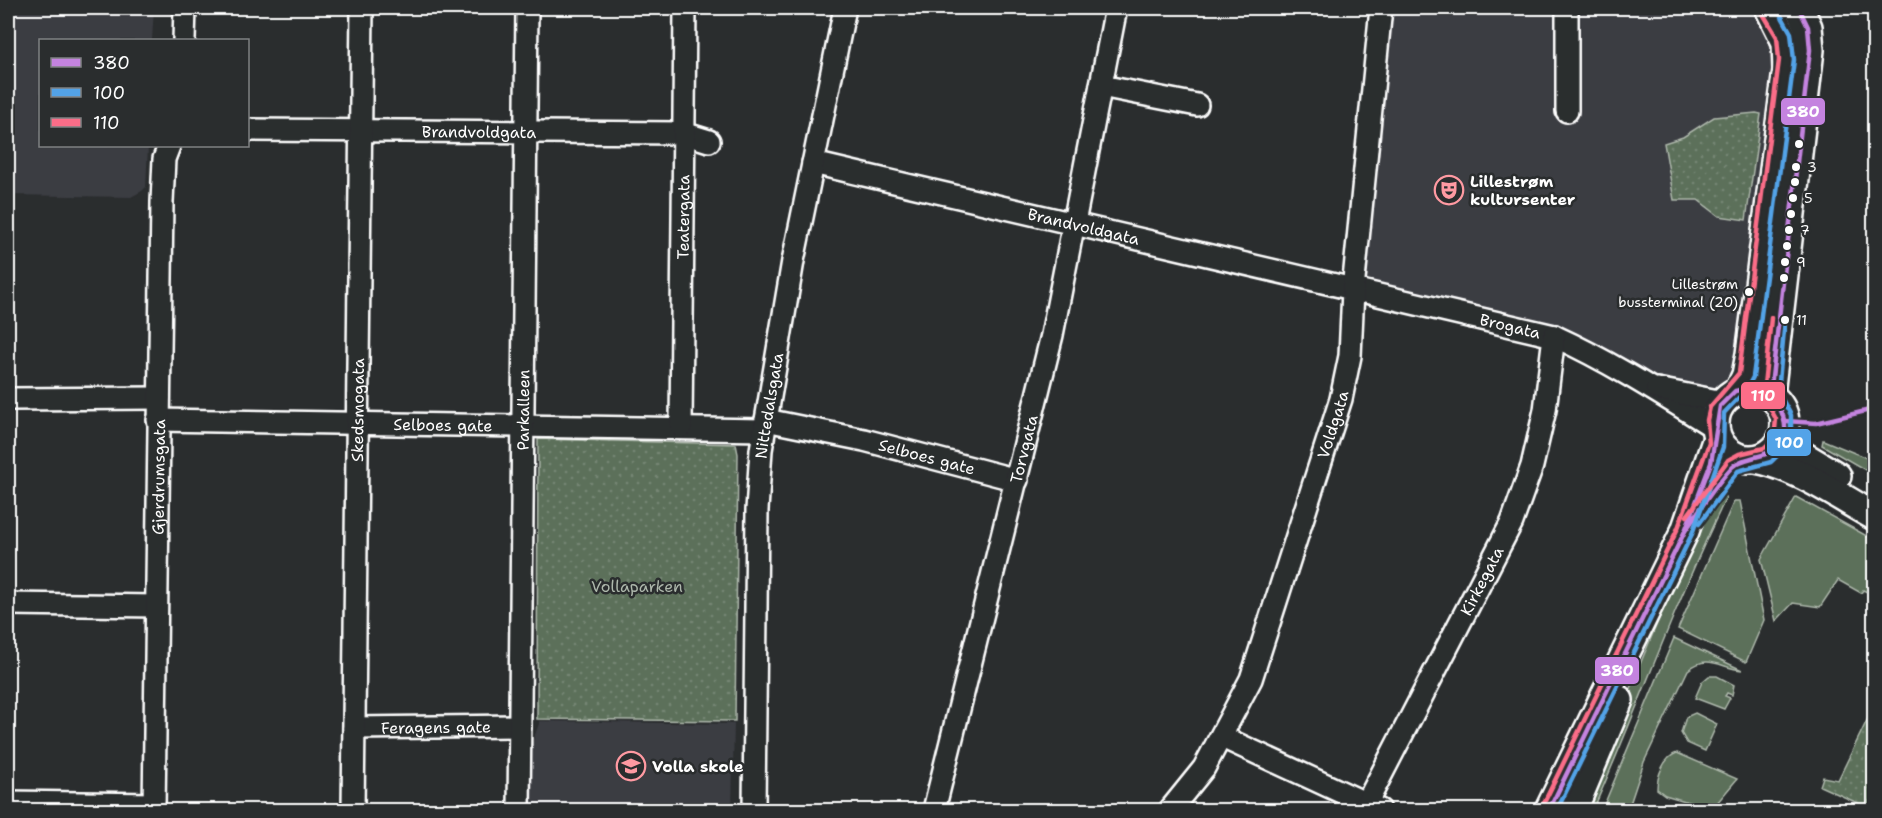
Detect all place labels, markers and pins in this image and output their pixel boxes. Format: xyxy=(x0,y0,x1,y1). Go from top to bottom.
unlabelled marker xyxy=(1793,138,1805,150)
place label: 3 xyxy=(1807,158,1817,176)
marker: 3 xyxy=(1790,161,1802,173)
place label: Lillestrøm kultursenter xyxy=(1470,171,1576,210)
theatre icon: Lillestrøm kultursenter xyxy=(1433,174,1465,206)
unlabelled marker xyxy=(1789,176,1801,188)
place label: 5 xyxy=(1804,189,1813,207)
marker: 5 xyxy=(1787,192,1799,204)
unlabelled marker xyxy=(1785,208,1797,220)
place label: 7 xyxy=(1800,221,1810,239)
marker: 7 xyxy=(1783,224,1795,236)
unlabelled marker xyxy=(1781,240,1793,252)
place label: 9 xyxy=(1796,253,1806,271)
marker: 9 xyxy=(1779,256,1791,268)
unlabelled marker xyxy=(1778,272,1790,284)
place label: Lillestrøm bussterminal (20) xyxy=(1618,275,1738,311)
marker: Lillestrøm bussterminal (20) xyxy=(1743,286,1755,298)
place label: 11 xyxy=(1796,311,1807,329)
marker: 11 xyxy=(1779,314,1791,326)
school or university icon: Volla skole xyxy=(615,750,647,782)
place label: Volla skole xyxy=(652,756,744,777)

